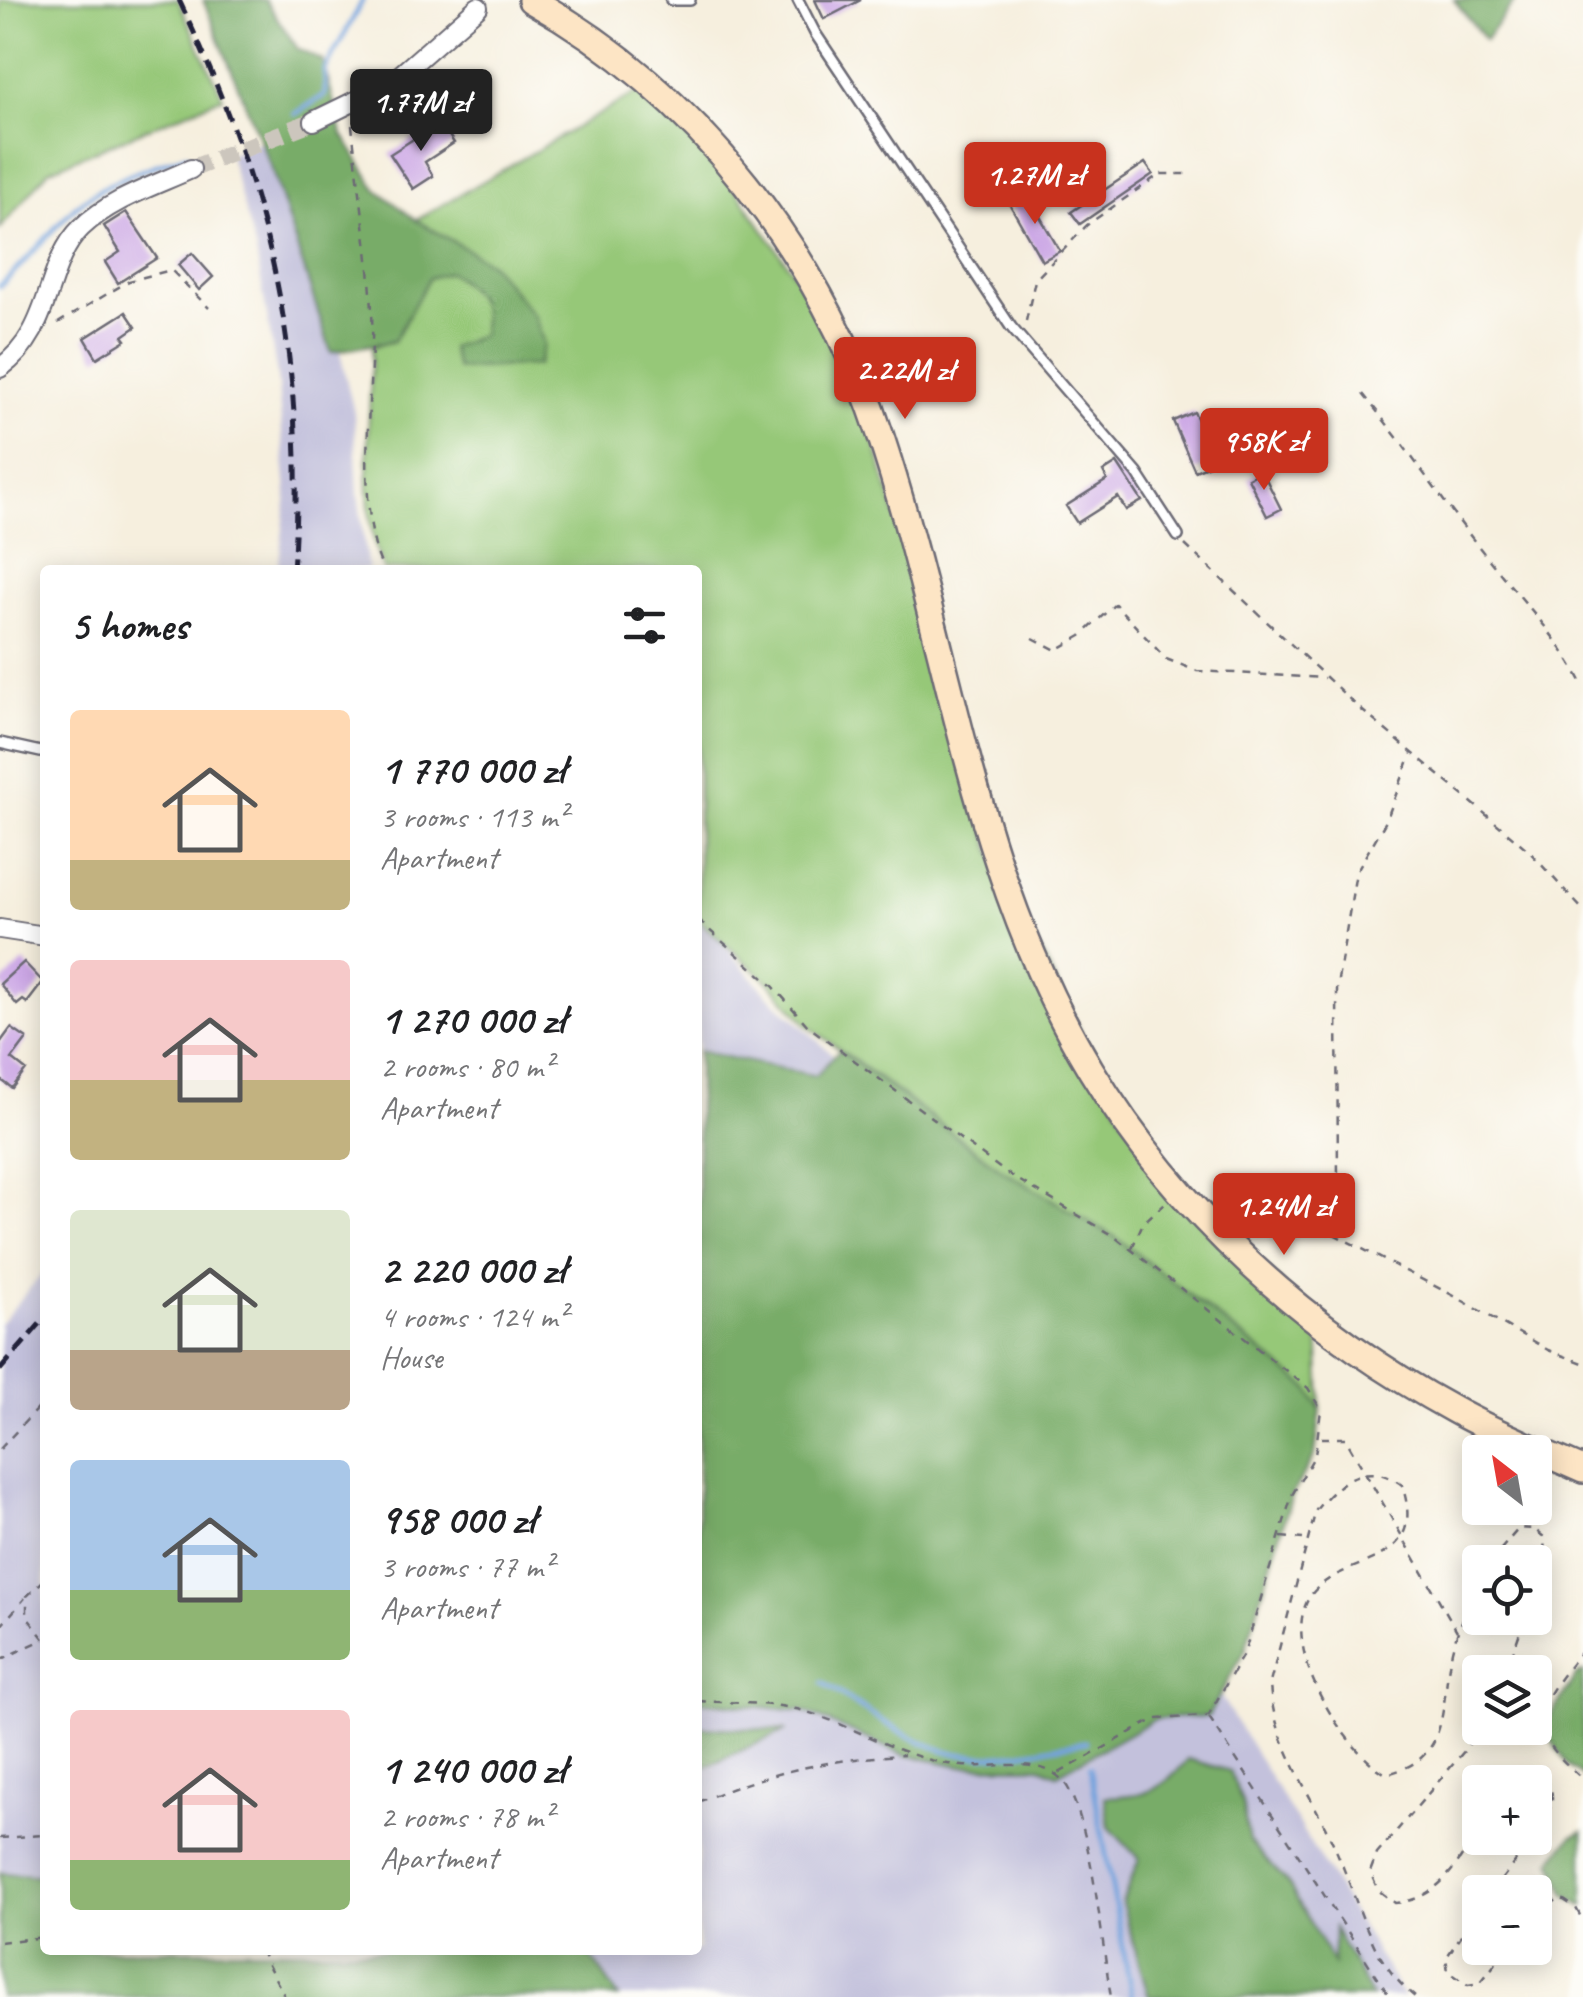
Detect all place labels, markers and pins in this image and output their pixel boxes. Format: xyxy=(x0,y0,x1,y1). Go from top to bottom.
pin: 1.77M zł xyxy=(318,69,524,154)
pin: 1.27M zł xyxy=(932,142,1138,227)
pin: 2.22M zł xyxy=(802,337,1008,422)
pin: 958K zł xyxy=(1172,408,1356,493)
pin: 1.24M zł xyxy=(1181,1173,1387,1258)

